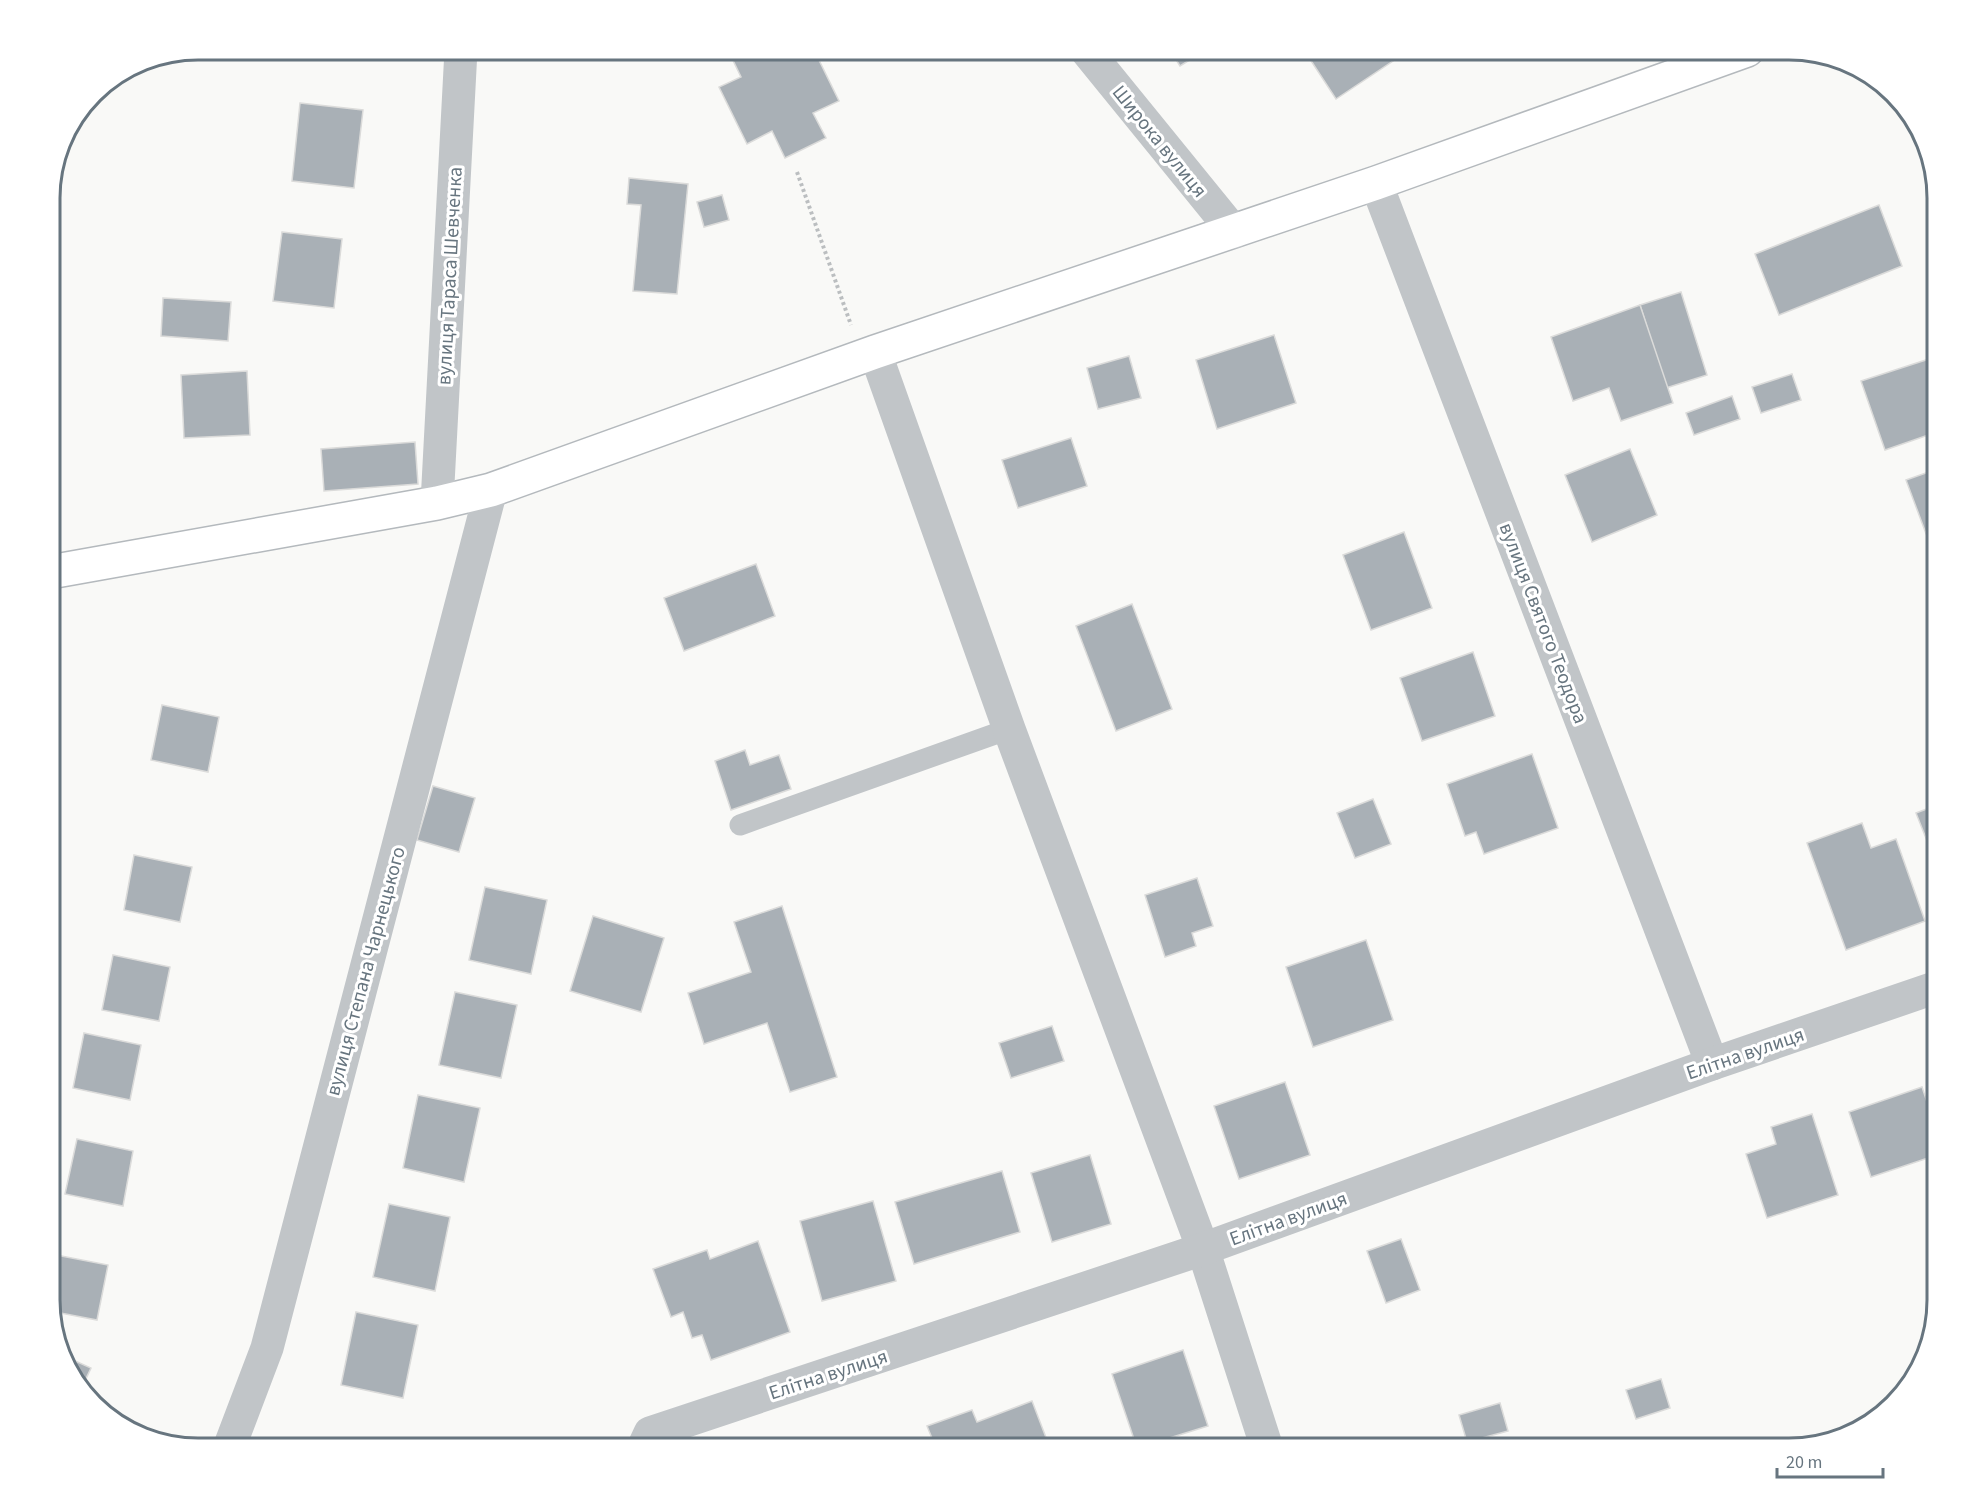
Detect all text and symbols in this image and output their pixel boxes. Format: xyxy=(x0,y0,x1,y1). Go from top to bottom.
street label: Широка вулиця xyxy=(1105,79,1213,204)
street label: вулиця Тараса Шевченка xyxy=(430,166,470,386)
street label: вулиця Святого Теодора xyxy=(1492,519,1594,728)
street label: вулиця Степана Чарнецького xyxy=(319,844,413,1099)
street label: Елітна вулиця xyxy=(1682,1021,1808,1087)
street label: Елітна вулиця xyxy=(1226,1185,1351,1253)
street label: Елітна вулиця xyxy=(765,1343,891,1407)
scale bar xyxy=(1777,1441,1884,1479)
text: 20 m xyxy=(1786,1450,1822,1475)

